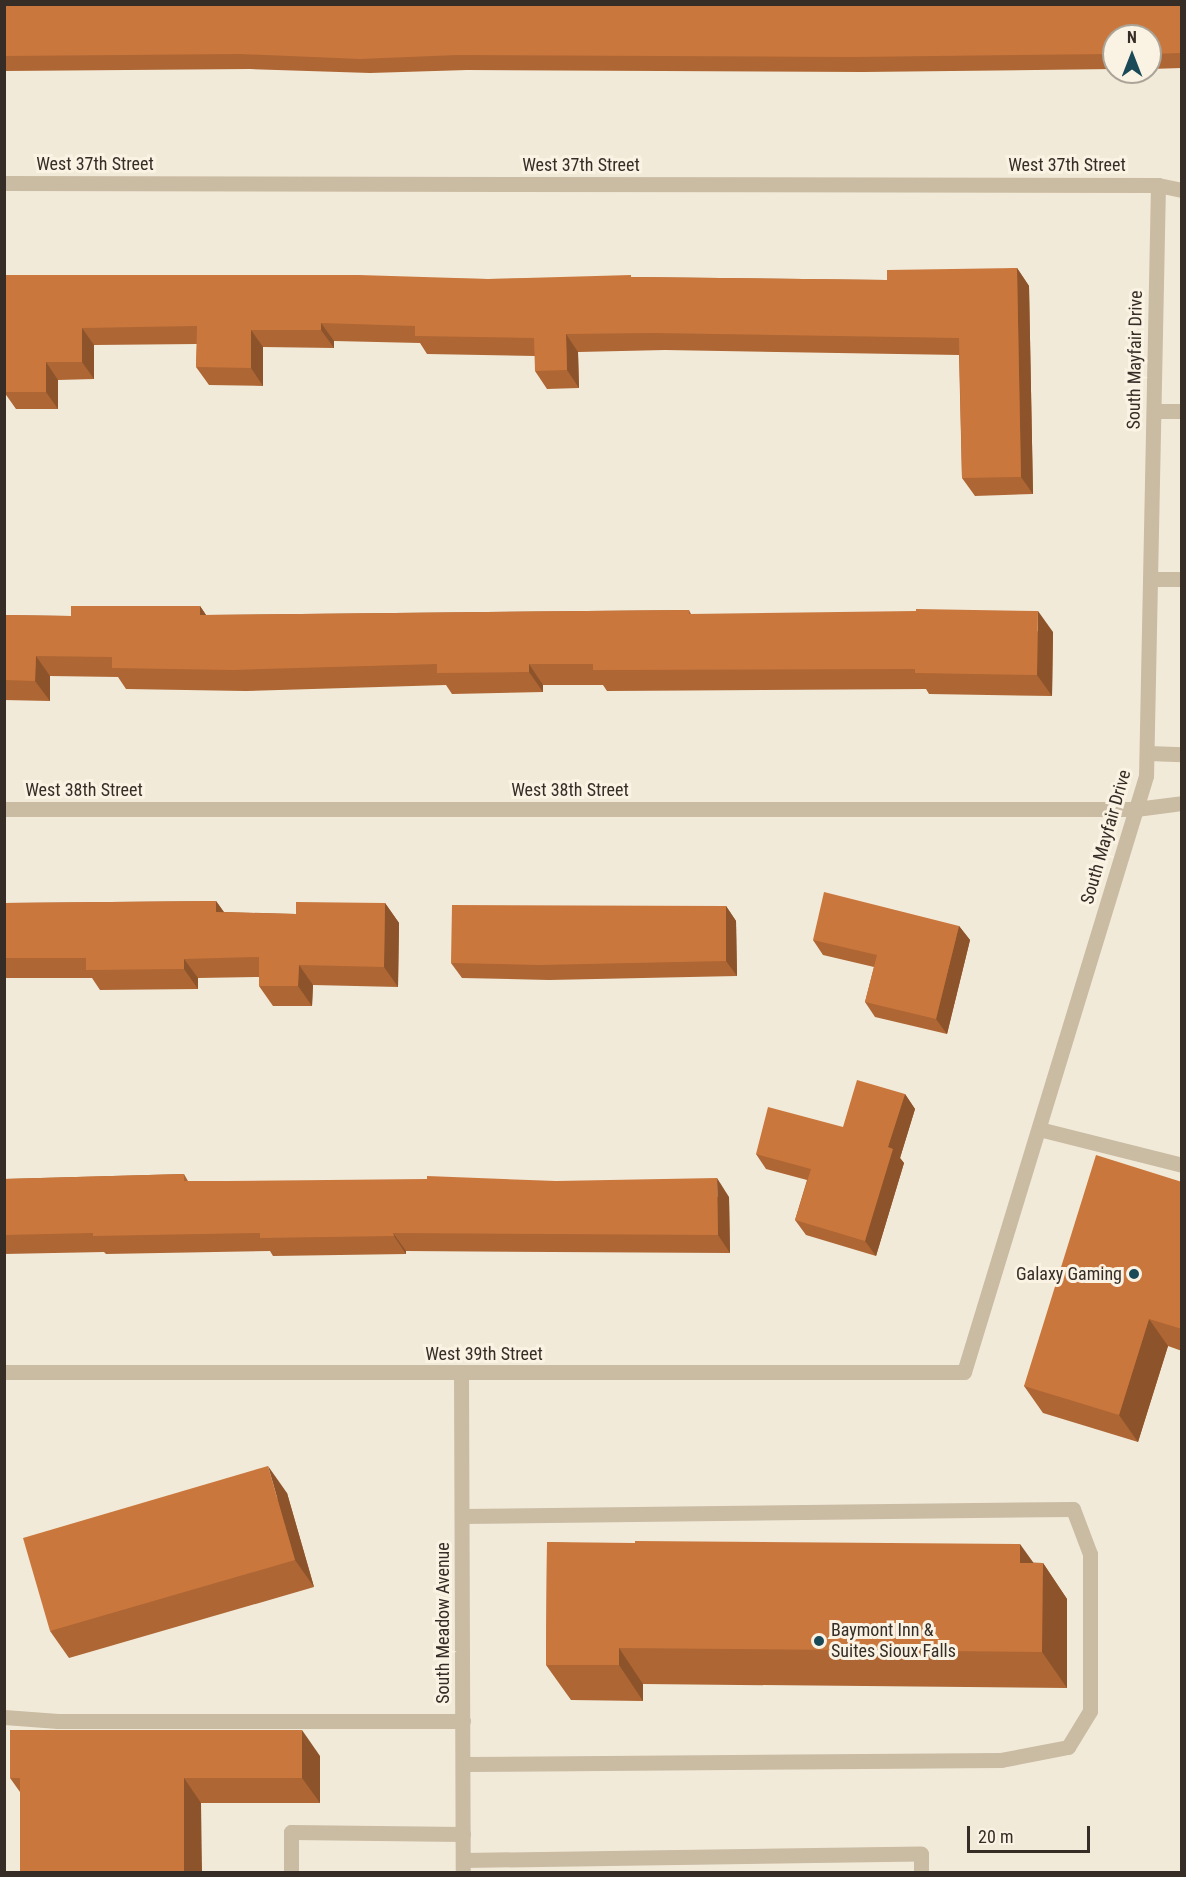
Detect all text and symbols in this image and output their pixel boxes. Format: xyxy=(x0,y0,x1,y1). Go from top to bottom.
north arrow xyxy=(1102,24,1162,84)
text: N xyxy=(1127,28,1137,47)
street label: West 37th Street xyxy=(36,153,154,175)
street label: West 37th Street xyxy=(522,154,640,176)
street label: West 37th Street xyxy=(1008,154,1126,176)
street label: South Mayfair Drive xyxy=(1123,290,1147,430)
street label: South Mayfair Drive xyxy=(1076,767,1136,907)
street label: West 38th Street xyxy=(25,779,143,801)
street label: West 38th Street xyxy=(511,779,629,801)
place label: Galaxy Gaming xyxy=(1016,1263,1122,1285)
marker: Galaxy Gaming xyxy=(1127,1267,1141,1281)
street label: West 39th Street xyxy=(425,1343,543,1365)
street label: South Meadow Avenue xyxy=(432,1542,454,1704)
place label: Baymont Inn & Suites Sioux Falls xyxy=(831,1620,956,1662)
marker: Baymont Inn & Suites Sioux Falls xyxy=(812,1634,826,1648)
scale bar xyxy=(970,1814,1093,1852)
text: 20 m xyxy=(978,1826,1013,1847)

